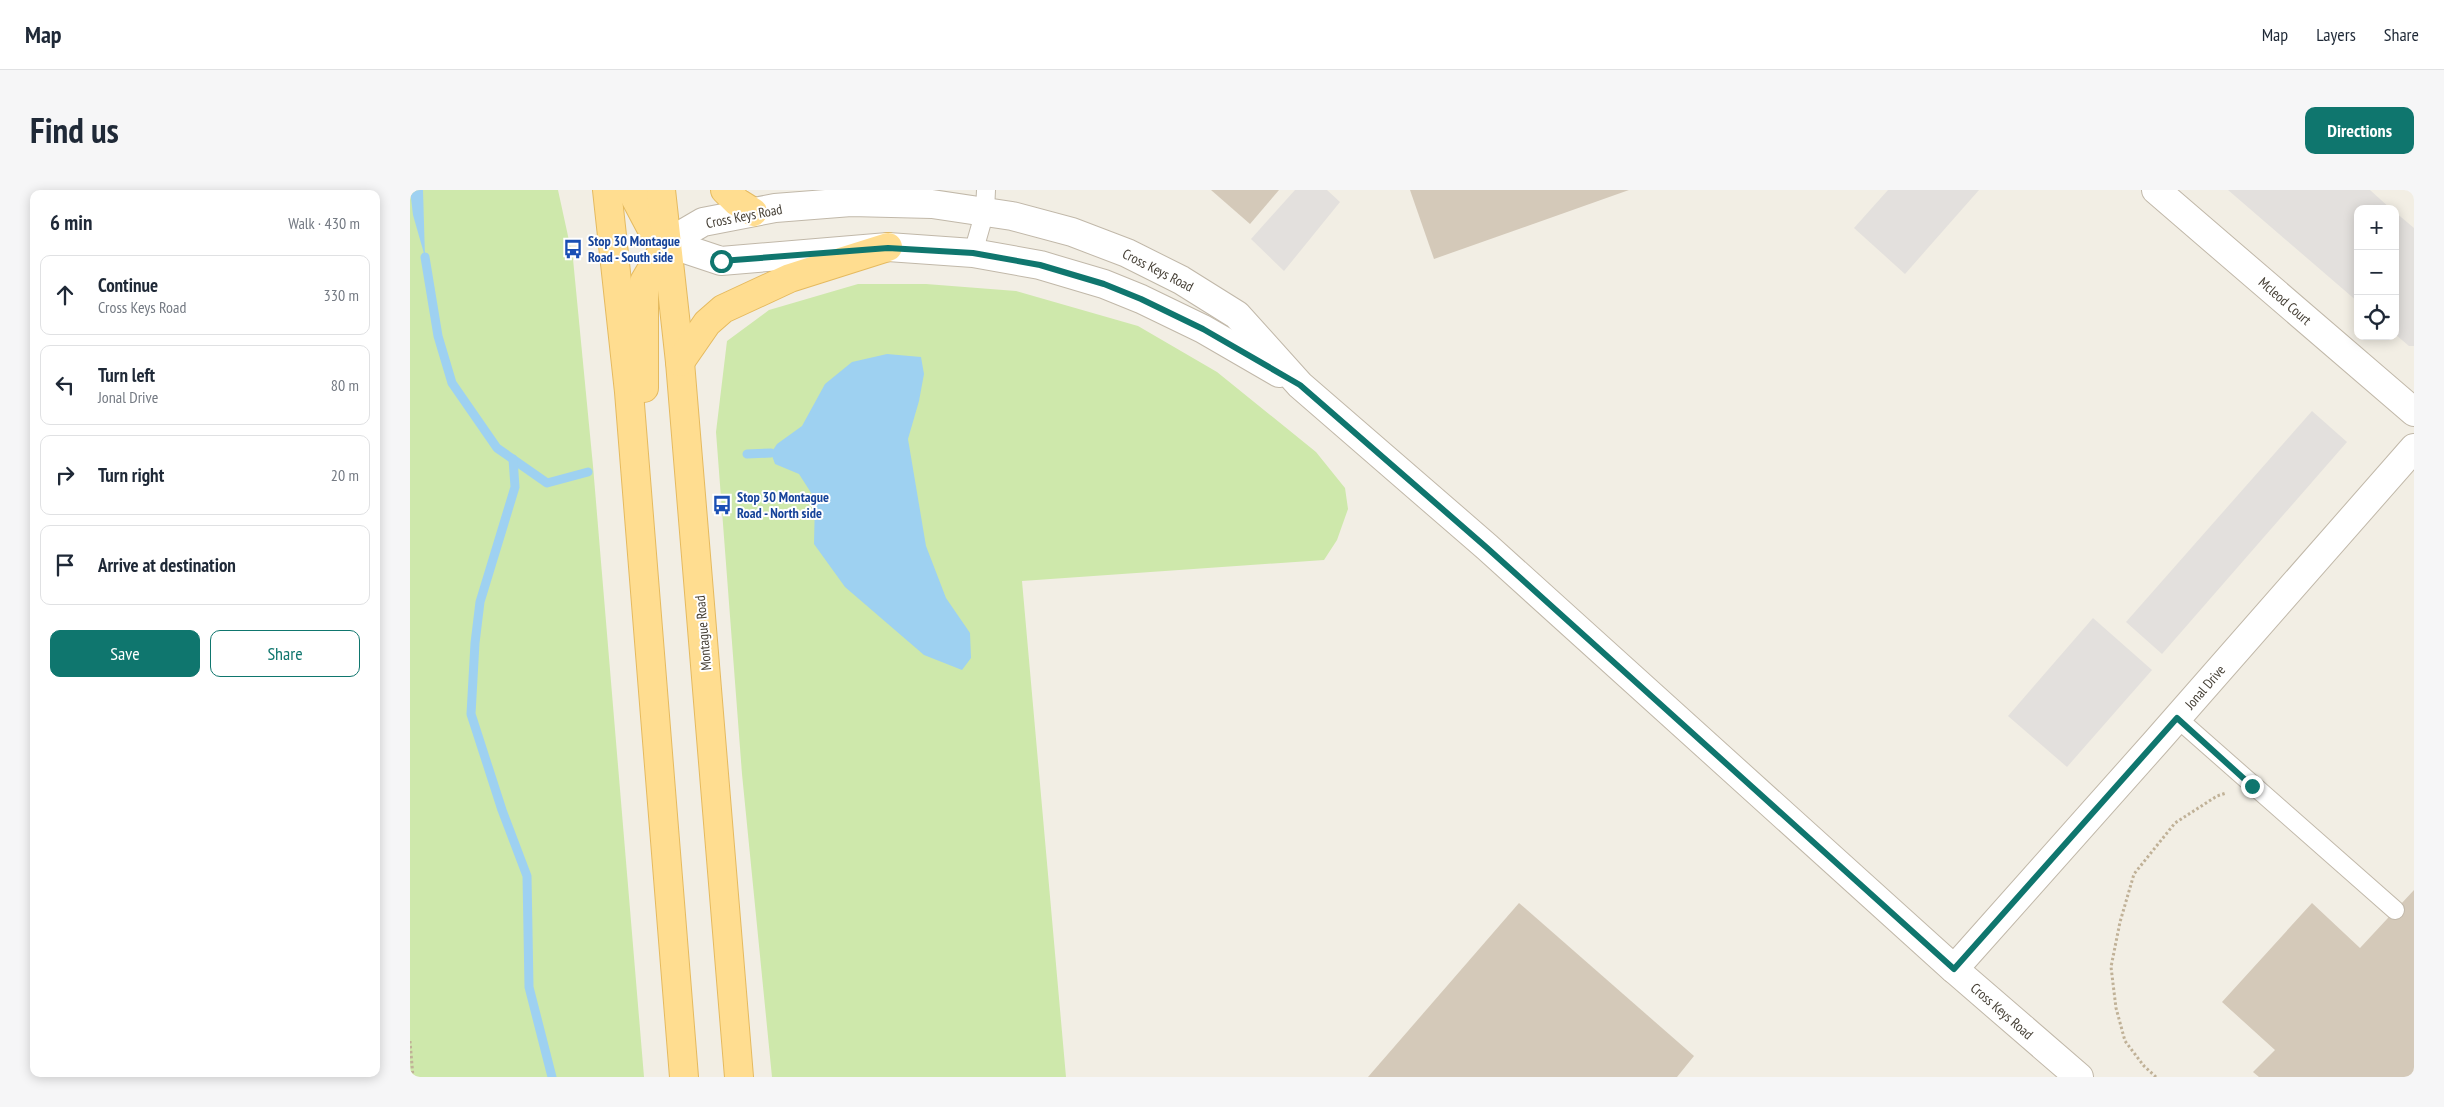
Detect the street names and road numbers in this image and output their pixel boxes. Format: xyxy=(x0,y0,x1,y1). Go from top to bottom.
street label: Cross Keys Road xyxy=(704,200,784,232)
street label: Cross Keys Road xyxy=(1119,244,1197,296)
street label: Mcleod Court xyxy=(2255,273,2315,329)
street label: Montague Road xyxy=(691,595,715,671)
street label: Jonal Drive xyxy=(2180,661,2229,714)
street label: Cross Keys Road xyxy=(1967,979,2037,1043)

